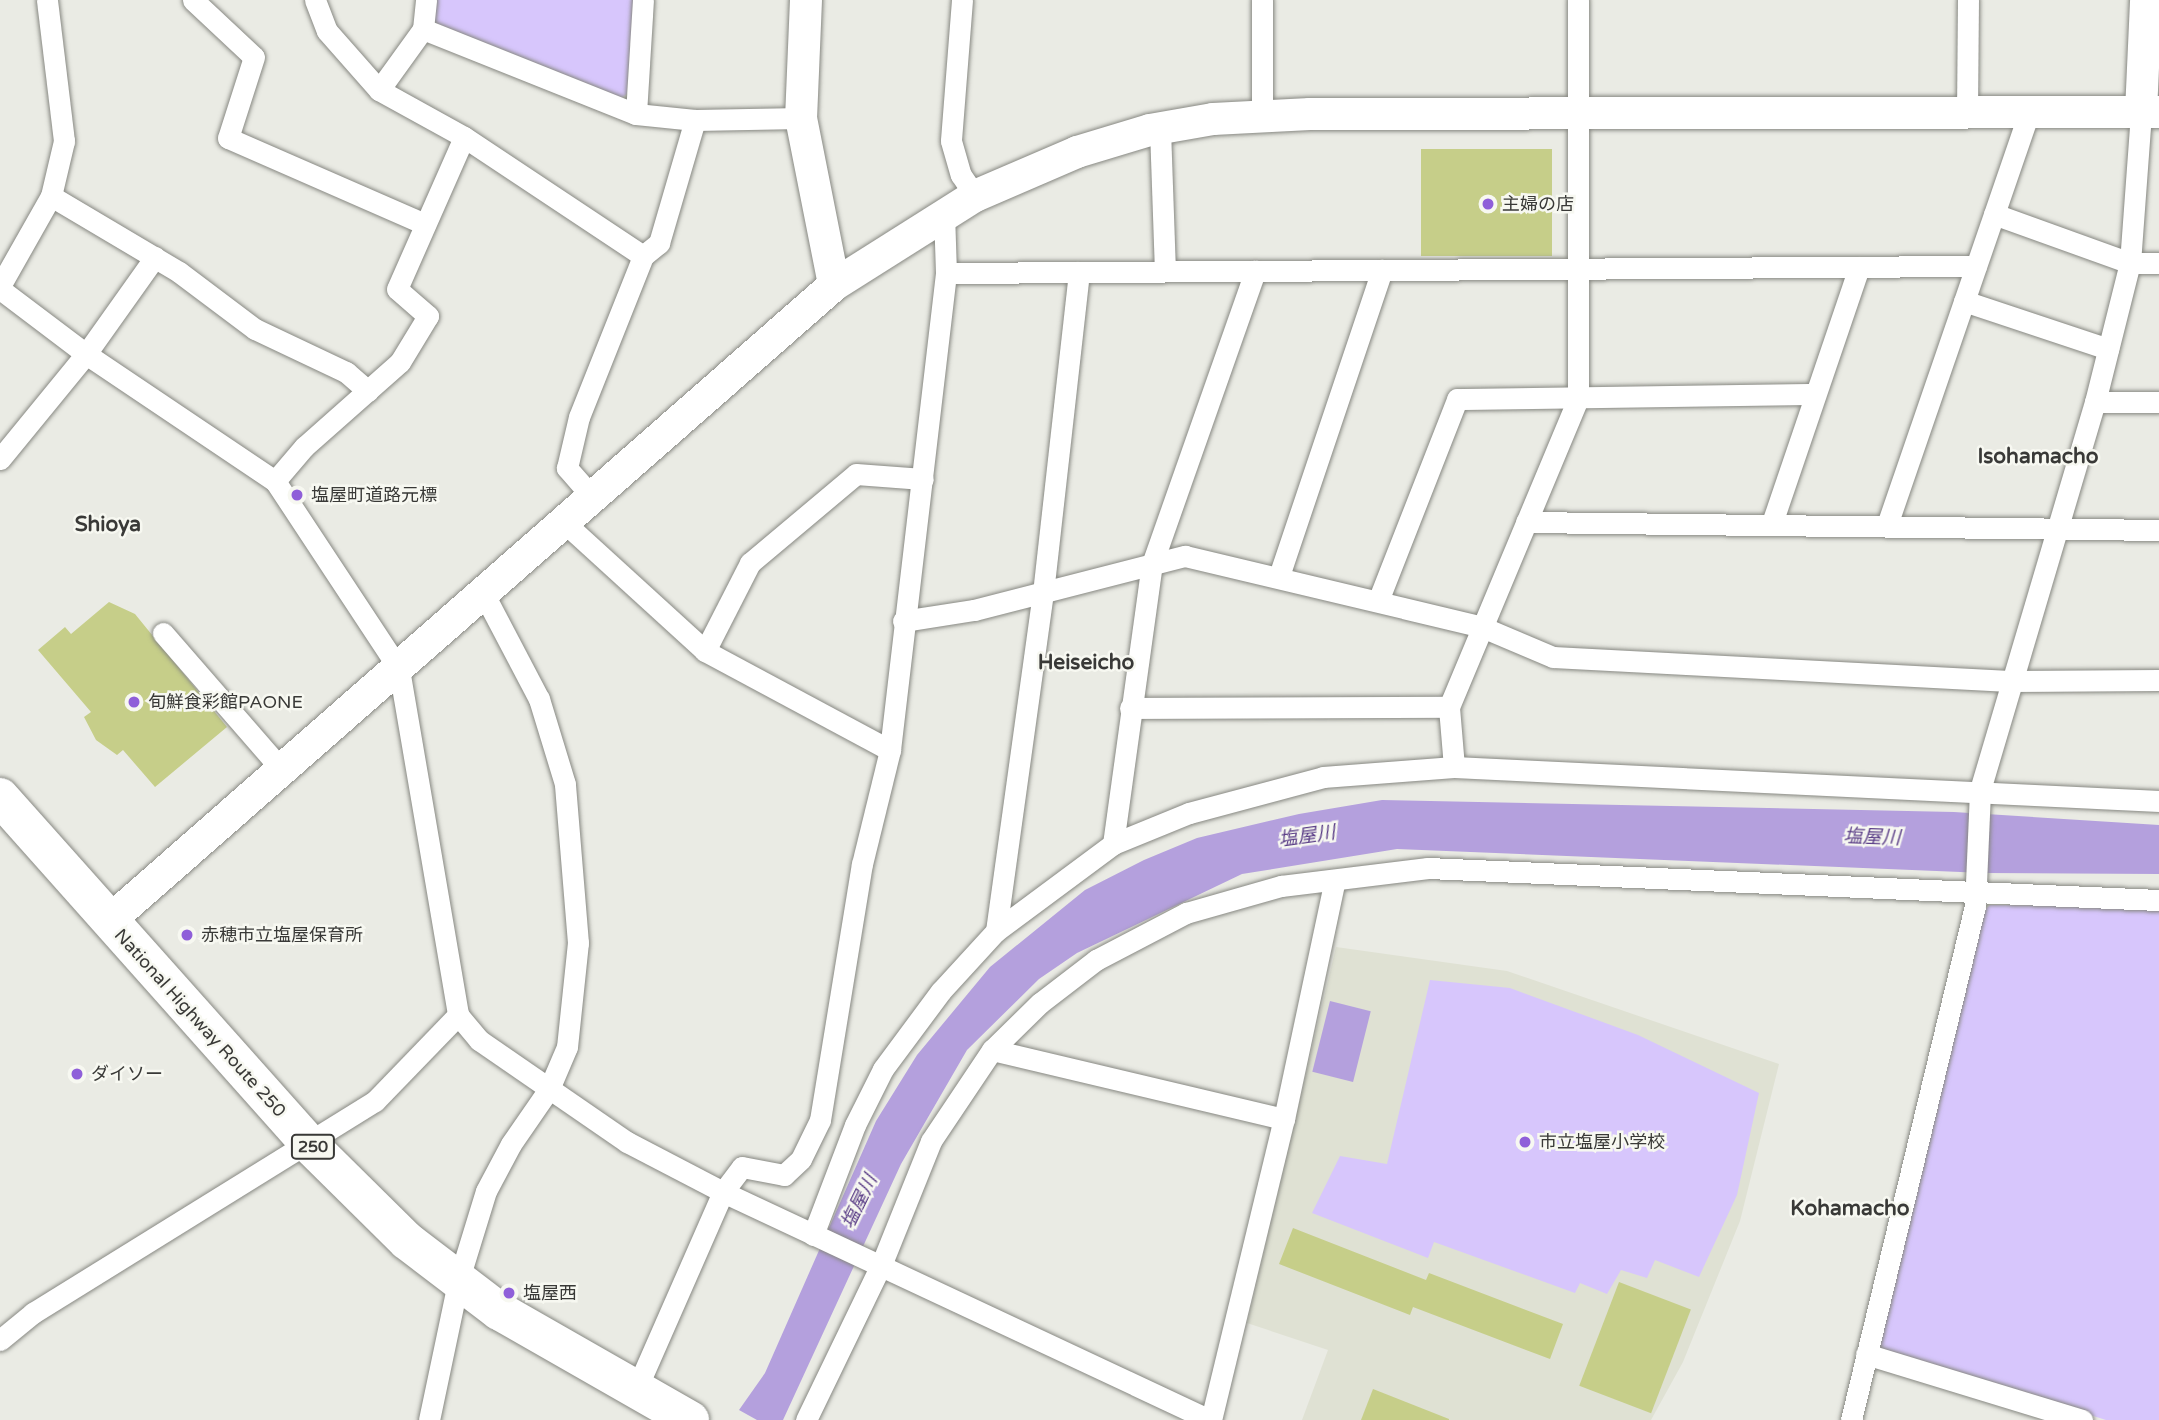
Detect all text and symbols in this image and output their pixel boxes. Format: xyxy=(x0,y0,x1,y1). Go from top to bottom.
place label: 主婦の店 xyxy=(1502,193,1574,215)
marker: 主婦の店 xyxy=(1480,196,1496,212)
district label: Isohamacho xyxy=(1977,444,2099,470)
place label: 塩屋町道路元標 xyxy=(311,484,437,506)
marker: 塩屋町道路元標 xyxy=(289,487,305,503)
district label: Shioya xyxy=(75,512,141,538)
district label: Heiseicho xyxy=(1038,650,1134,676)
place label: 旬鮮食彩館PAONE xyxy=(148,691,303,713)
marker: 旬鮮食彩館PAONE xyxy=(126,694,142,710)
water label: 塩屋川 xyxy=(1277,822,1337,852)
water label: 塩屋川 xyxy=(1843,826,1901,850)
street label: National Highway Route 250 xyxy=(110,924,290,1122)
place label: 赤穂市立塩屋保育所 xyxy=(201,924,363,946)
marker: 赤穂市立塩屋保育所 xyxy=(179,927,195,943)
place label: ダイソー xyxy=(91,1063,163,1085)
marker: ダイソー xyxy=(69,1066,85,1082)
place label: 市立塩屋小学校 xyxy=(1539,1131,1665,1153)
road number: 250 xyxy=(290,1134,336,1160)
marker: 市立塩屋小学校 xyxy=(1517,1134,1533,1150)
water label: 塩屋川 xyxy=(837,1171,883,1233)
district label: Kohamacho xyxy=(1790,1196,1910,1222)
place label: 塩屋西 xyxy=(523,1282,577,1304)
marker: 塩屋西 xyxy=(501,1285,517,1301)

